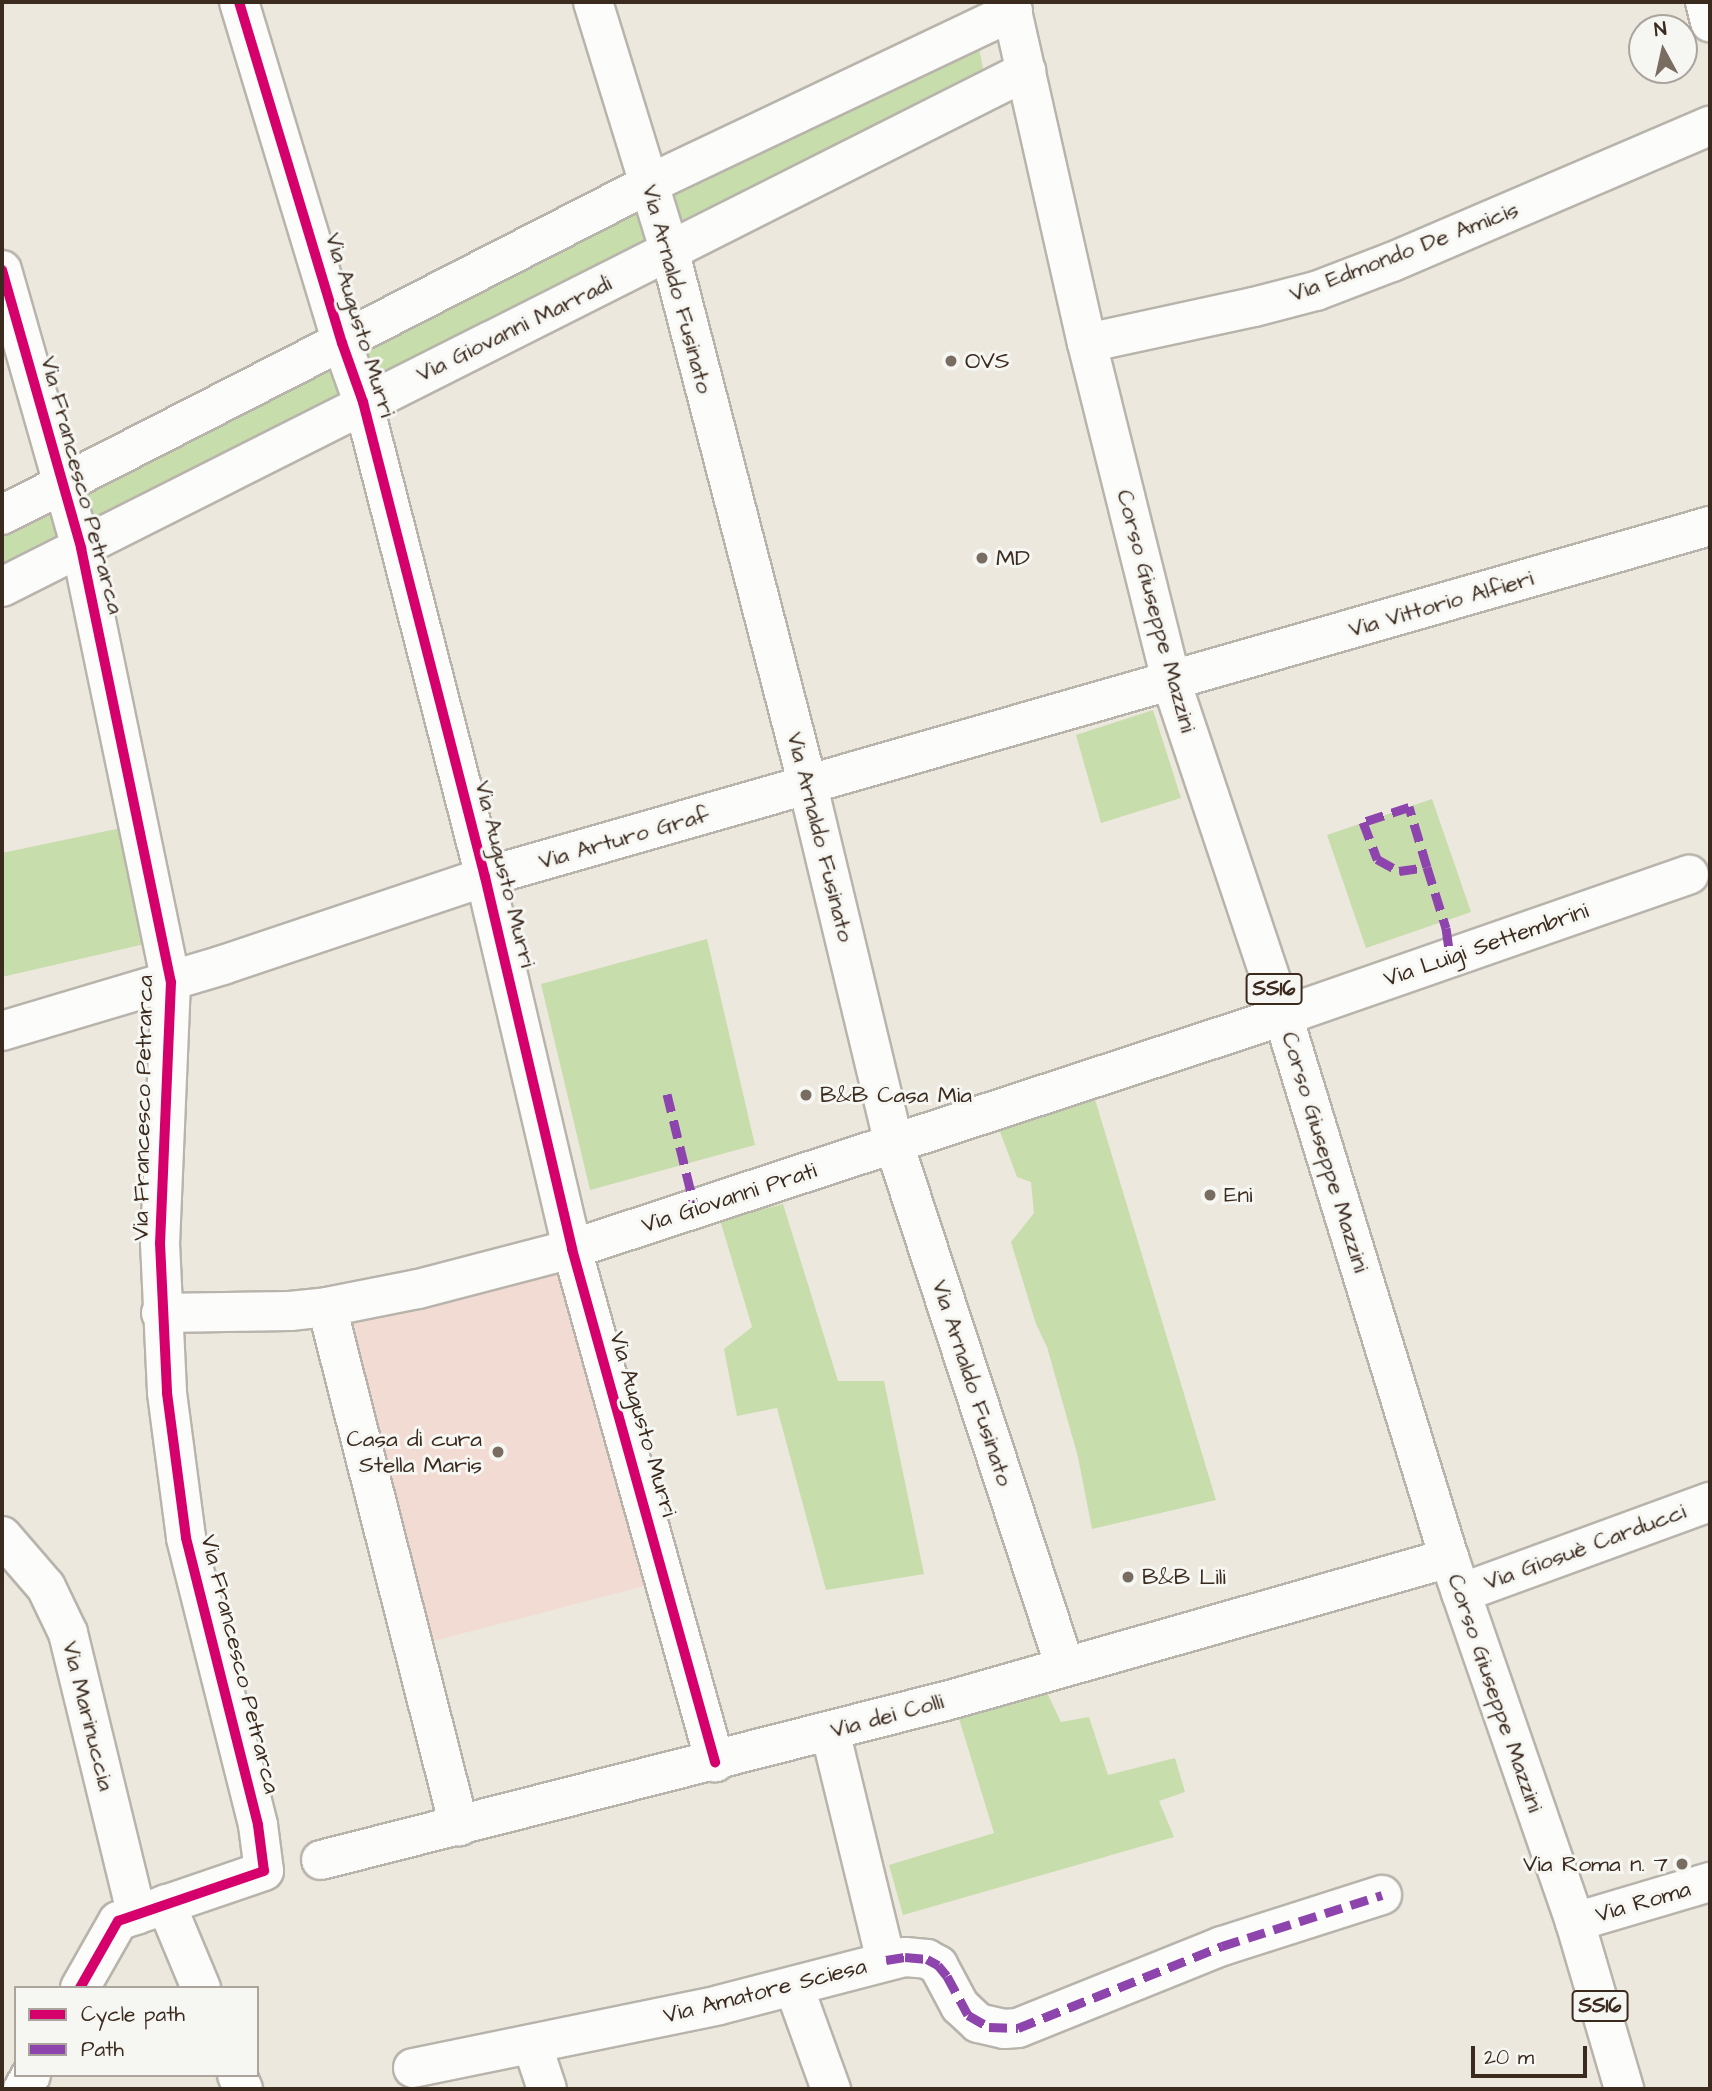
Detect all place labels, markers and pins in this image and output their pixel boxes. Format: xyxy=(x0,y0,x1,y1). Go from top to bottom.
place label: OVS xyxy=(965,347,1010,375)
marker: OVS xyxy=(943,353,959,369)
place label: MD xyxy=(996,544,1030,572)
marker: MD xyxy=(974,550,990,566)
place label: B&B Casa Mia xyxy=(820,1081,972,1109)
marker: B&B Casa Mia xyxy=(798,1087,814,1103)
place label: Eni xyxy=(1224,1181,1253,1209)
marker: Eni xyxy=(1202,1187,1218,1203)
place label: Casa di cura Stella Maris xyxy=(346,1425,482,1479)
marker: Casa di cura Stella Maris xyxy=(488,1442,508,1462)
place label: B&B Lili xyxy=(1142,1563,1226,1591)
marker: B&B Lili xyxy=(1120,1569,1136,1585)
place label: Via Roma n. 7 xyxy=(1523,1850,1668,1878)
marker: Via Roma n. 7 xyxy=(1674,1856,1690,1872)

